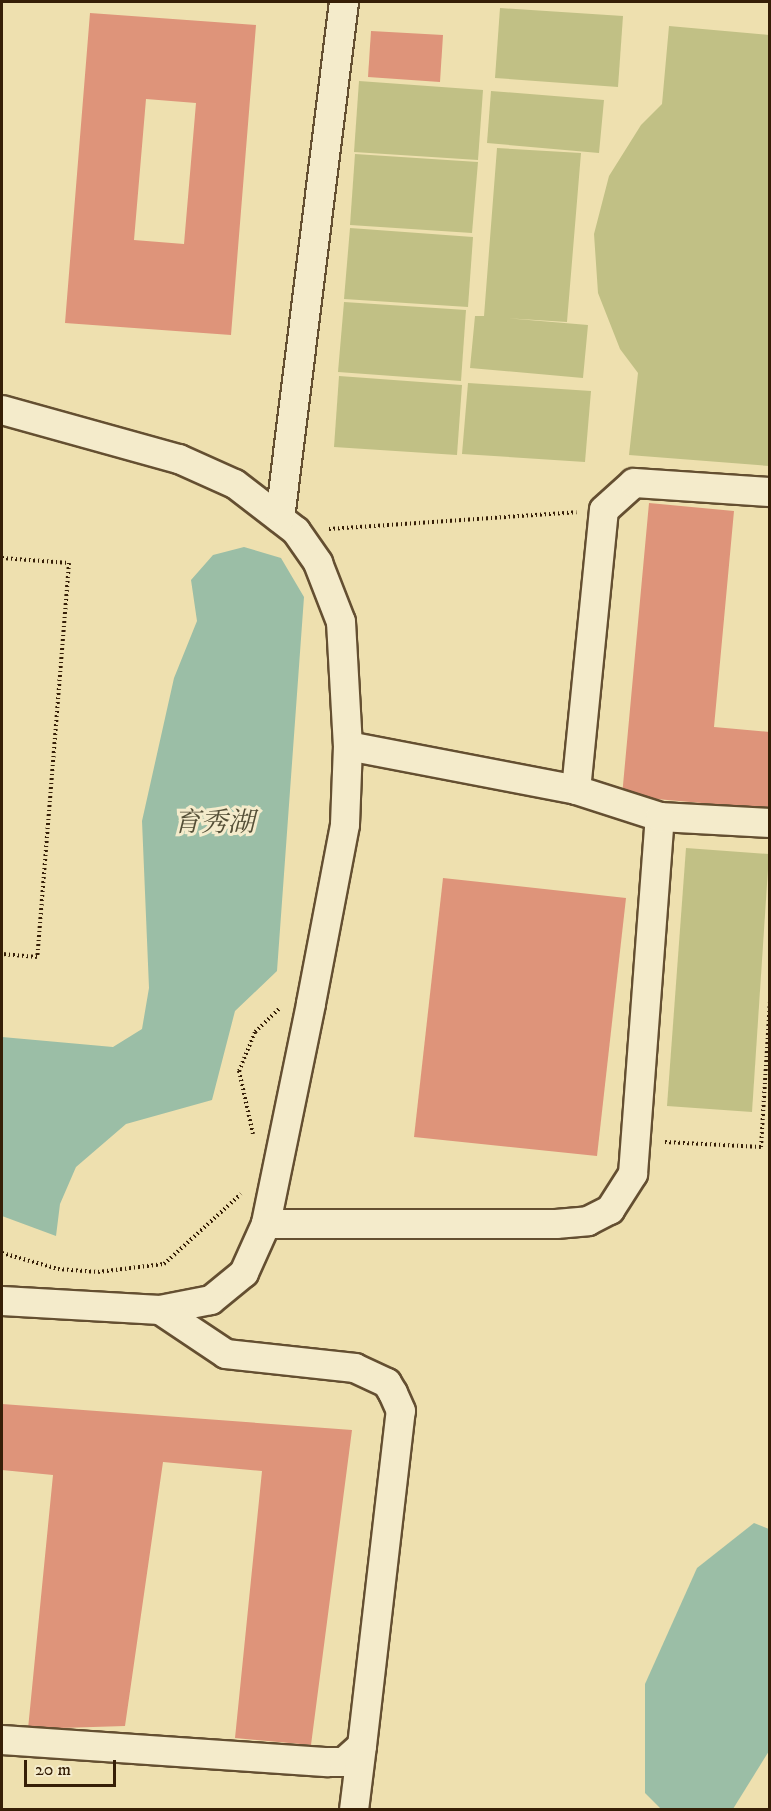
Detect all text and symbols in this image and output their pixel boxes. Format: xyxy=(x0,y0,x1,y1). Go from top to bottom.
water label: 育秀湖 xyxy=(174,808,254,840)
scale bar xyxy=(27,1748,118,1786)
text: 20 m xyxy=(35,1759,71,1781)

